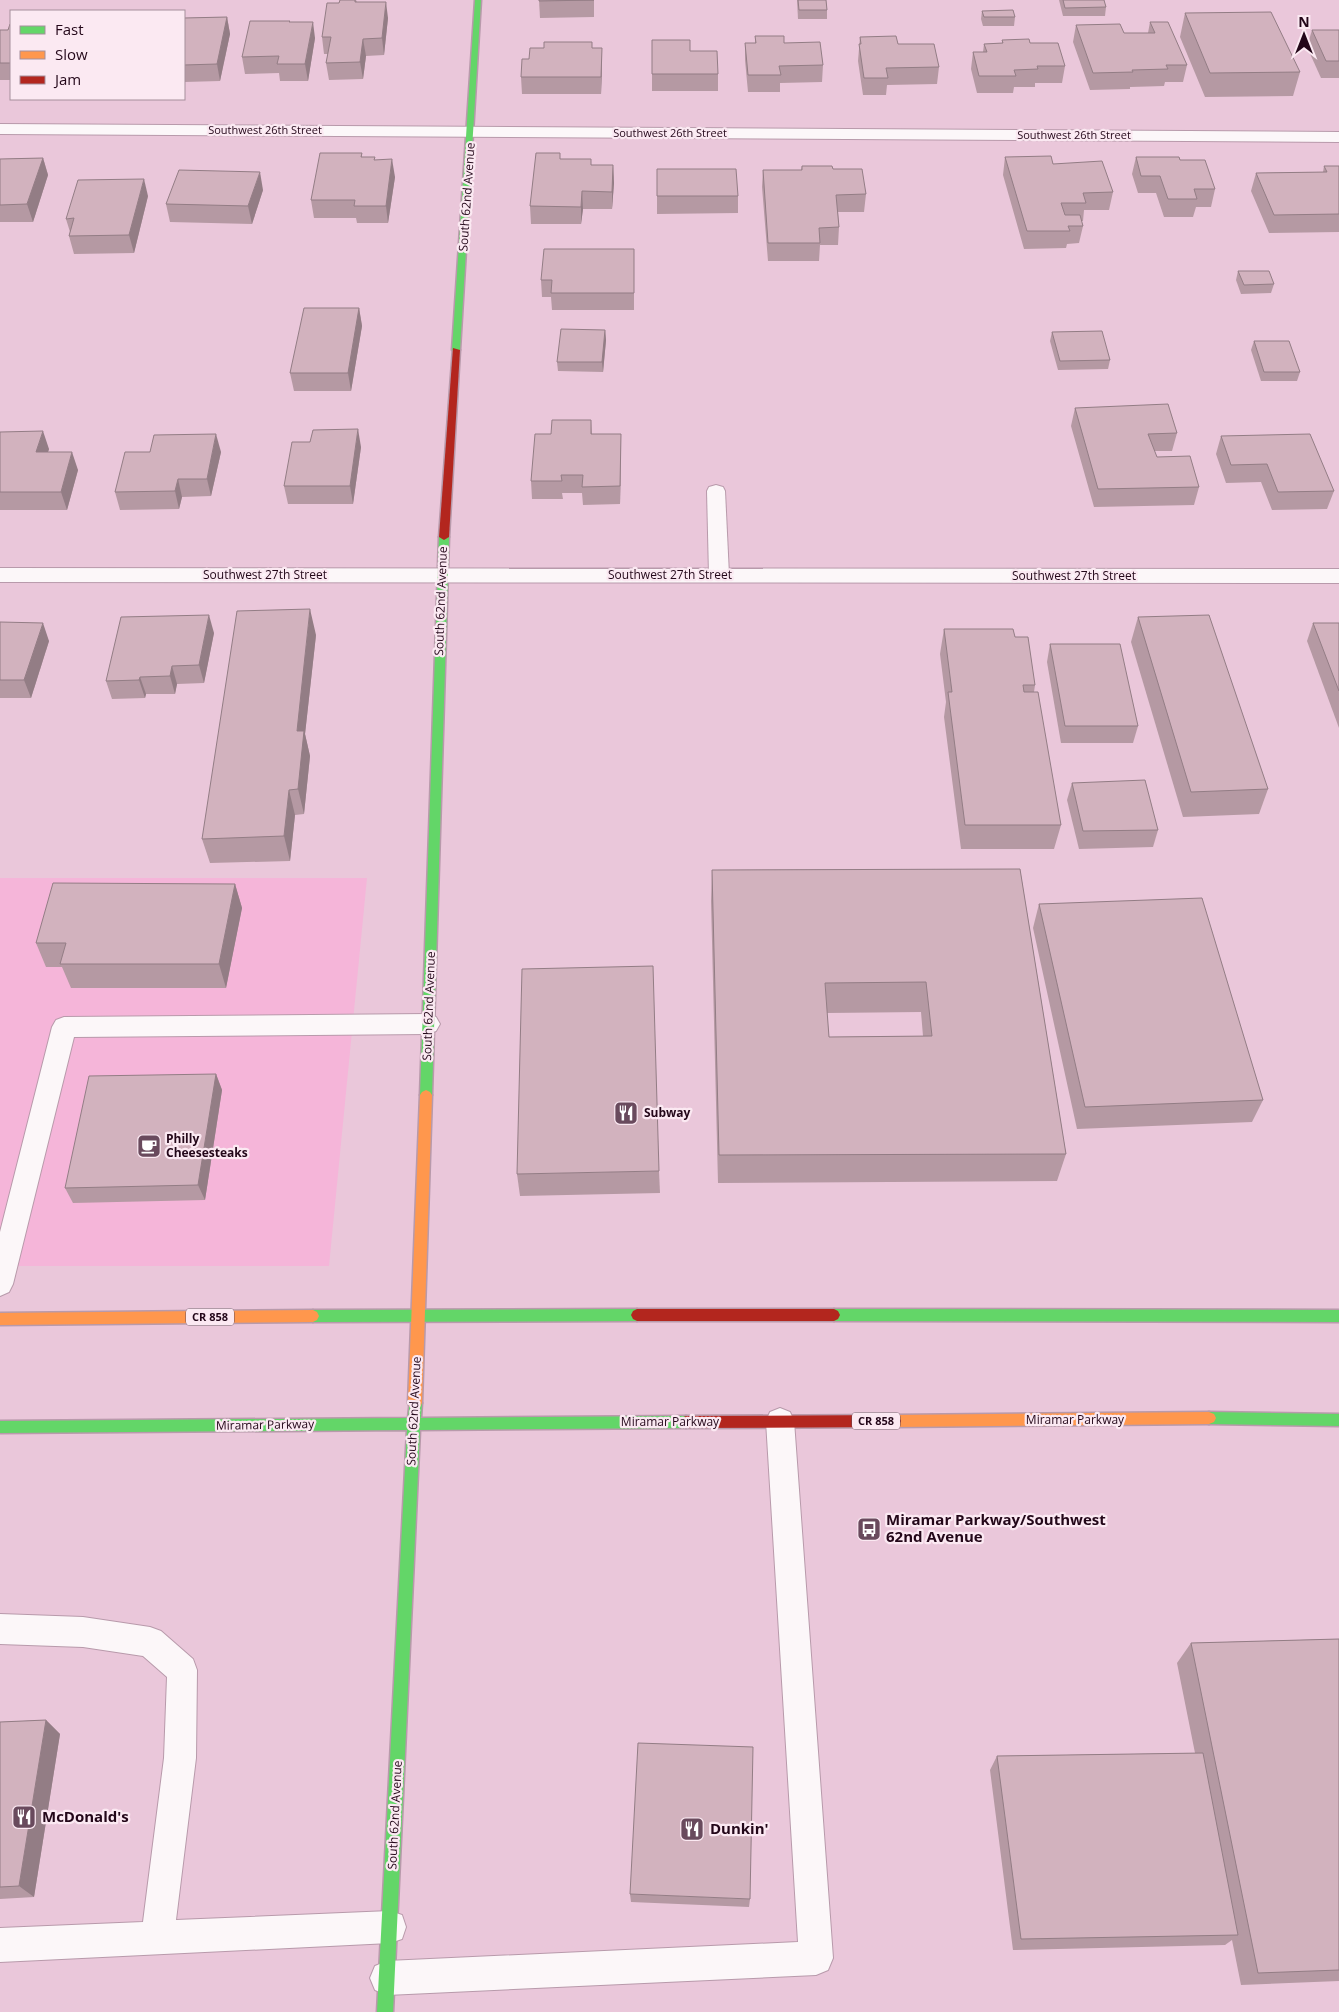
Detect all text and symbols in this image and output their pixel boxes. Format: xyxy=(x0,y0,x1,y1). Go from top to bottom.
legend xyxy=(10,10,185,100)
north arrow xyxy=(1279,10,1329,60)
text: N xyxy=(1298,12,1310,31)
text: Fast xyxy=(55,19,84,39)
text: Slow xyxy=(55,44,88,64)
text: Jam xyxy=(53,69,81,89)
street label: Southwest 26th Street xyxy=(208,122,322,137)
street label: Southwest 26th Street xyxy=(613,125,727,140)
street label: Southwest 26th Street xyxy=(1017,127,1131,142)
street label: South 62nd Avenue xyxy=(454,142,479,252)
street label: South 62nd Avenue xyxy=(430,546,451,656)
street label: Southwest 27th Street xyxy=(203,566,327,583)
street label: Southwest 27th Street xyxy=(608,566,732,583)
street label: Southwest 27th Street xyxy=(1012,567,1136,584)
street label: South 62nd Avenue xyxy=(418,951,439,1061)
restaurant icon: Subway xyxy=(613,1100,639,1126)
place label: Subway xyxy=(644,1104,691,1121)
place label: Philly Cheesesteaks xyxy=(166,1130,248,1161)
cafe icon: Philly Cheesesteaks xyxy=(136,1133,162,1159)
road number: CR 858 xyxy=(186,1308,234,1325)
street label: South 62nd Avenue xyxy=(402,1356,425,1466)
street label: Miramar Parkway xyxy=(1026,1411,1125,1428)
road number: CR 858 xyxy=(852,1412,900,1430)
street label: Miramar Parkway xyxy=(621,1413,720,1430)
street label: Miramar Parkway xyxy=(216,1415,315,1434)
place label: Miramar Parkway/Southwest 62nd Avenue xyxy=(886,1509,1106,1546)
bus stop icon: Miramar Parkway/Southwest 62nd Avenue xyxy=(856,1516,882,1542)
street label: South 62nd Avenue xyxy=(383,1760,406,1870)
restaurant icon: McDonald's xyxy=(11,1804,37,1830)
place label: McDonald's xyxy=(42,1806,129,1826)
restaurant icon: Dunkin' xyxy=(679,1816,705,1842)
place label: Dunkin' xyxy=(710,1818,769,1838)

